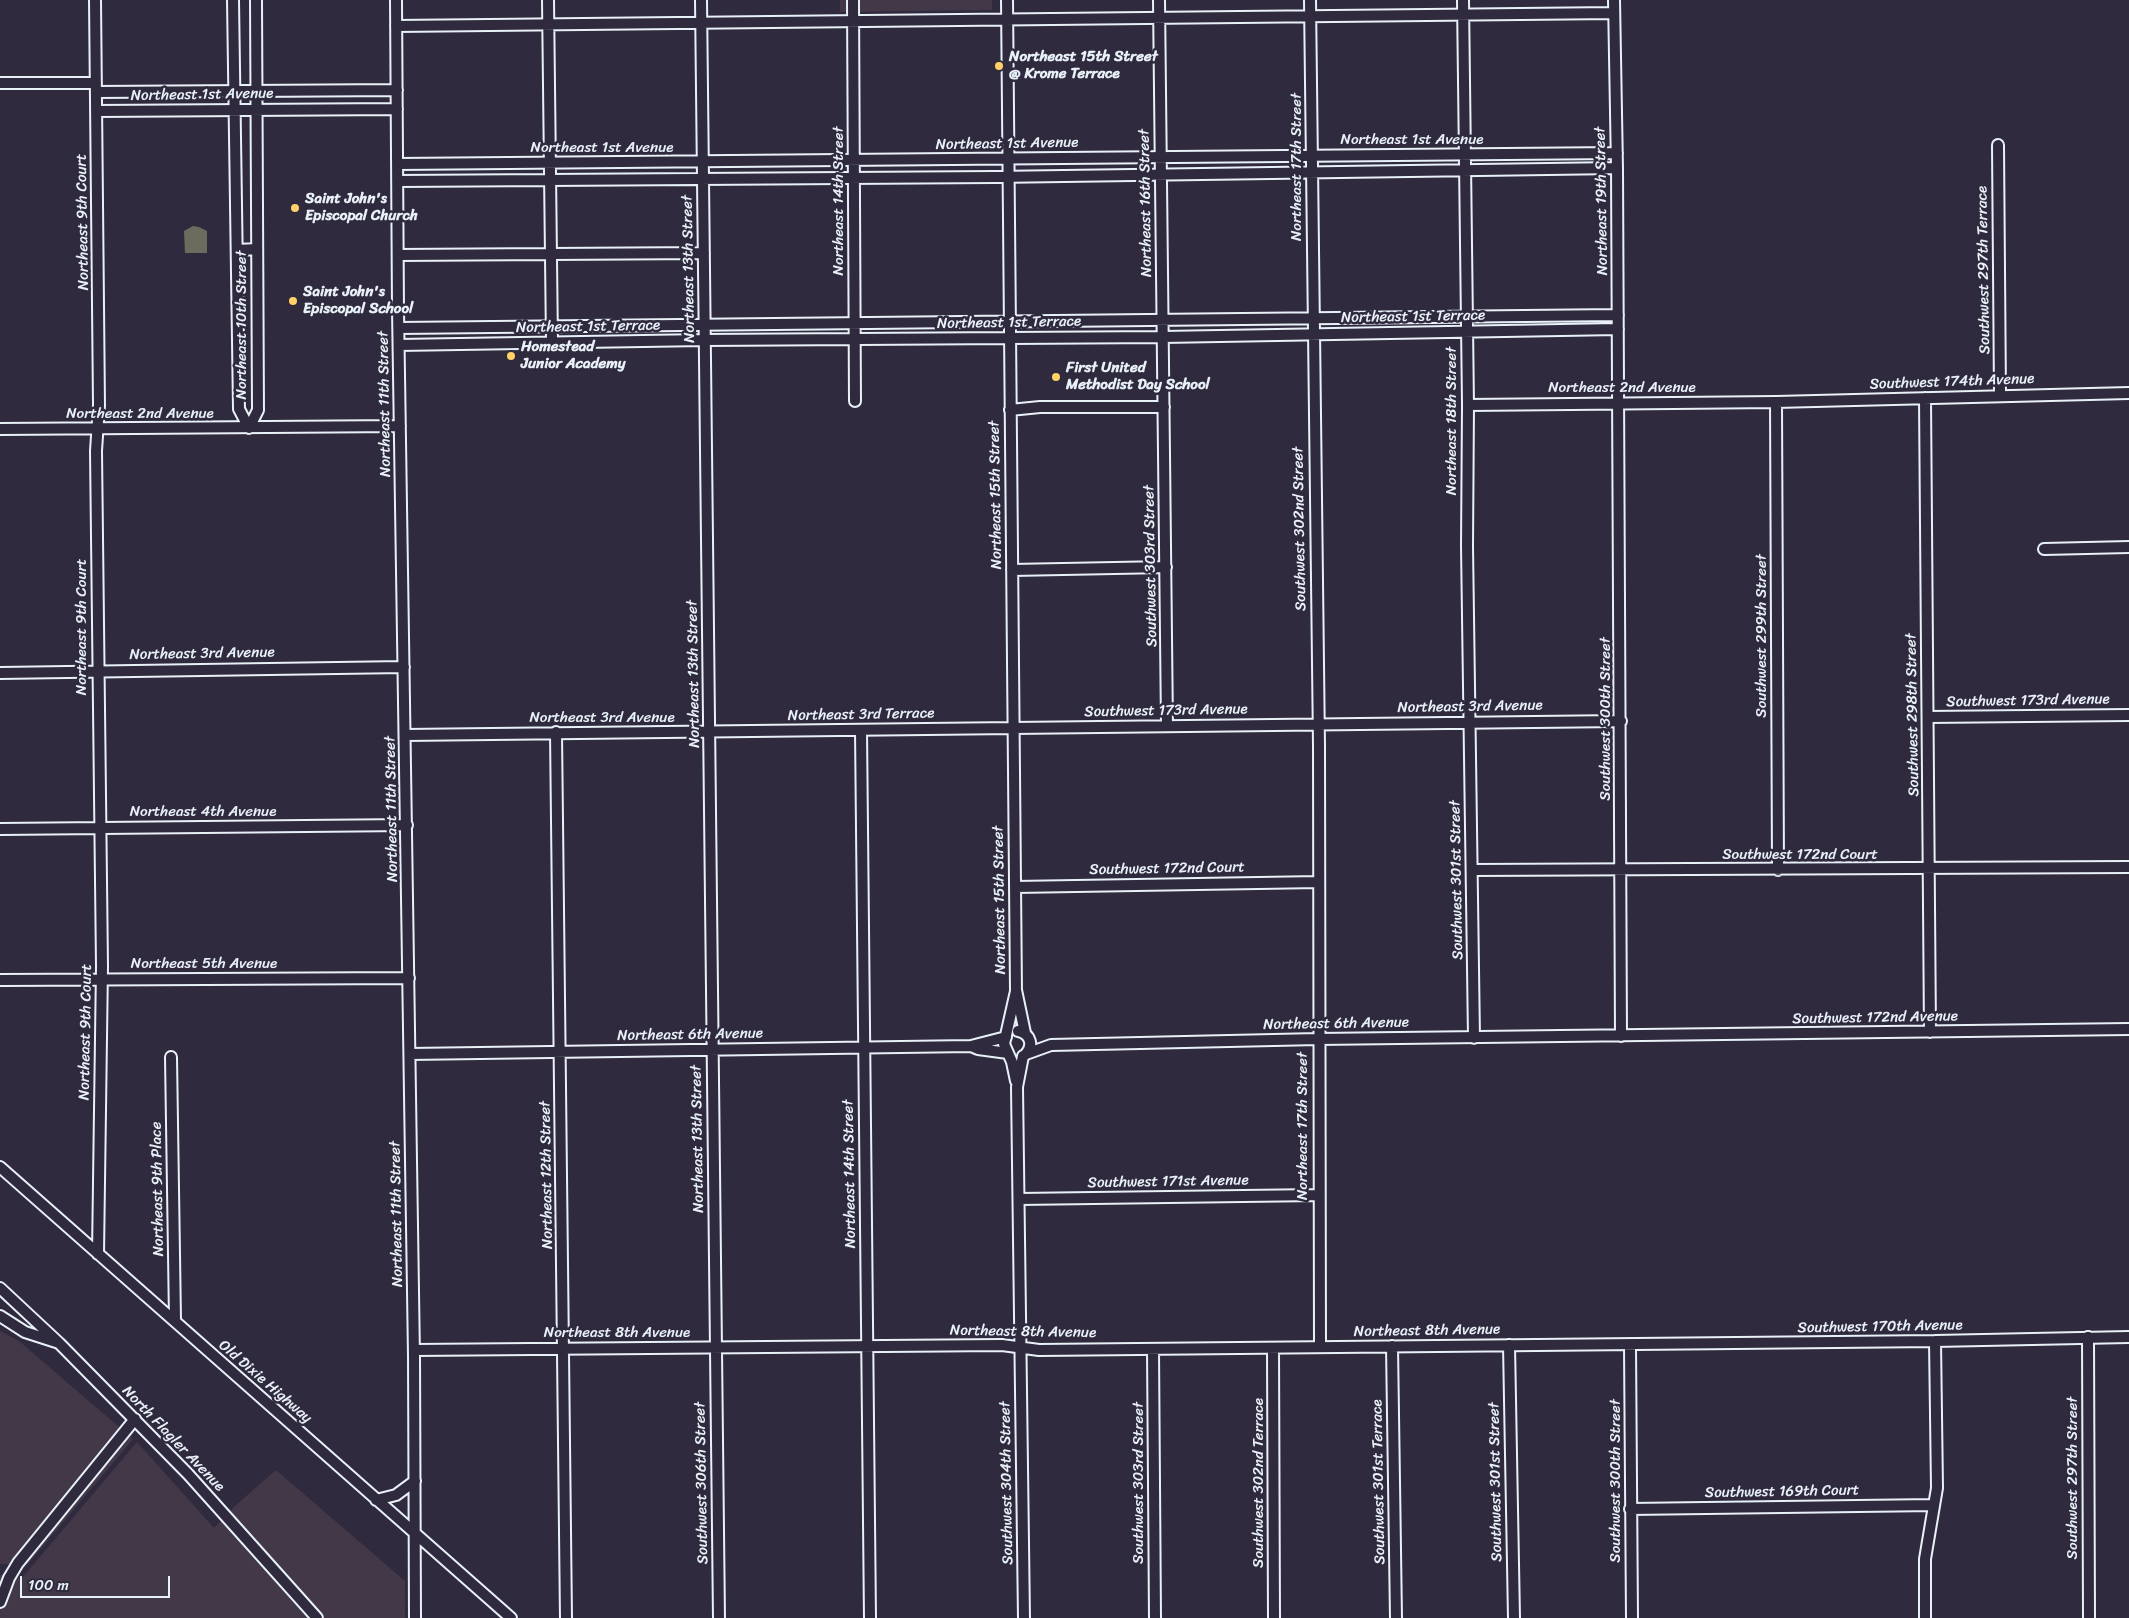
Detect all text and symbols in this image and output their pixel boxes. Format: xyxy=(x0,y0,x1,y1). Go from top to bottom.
place label: Northeast 15th Street @ Krome Terrace xyxy=(1009,48,1158,83)
marker: Northeast 15th Street @ Krome Terrace xyxy=(993,60,1005,72)
street label: Northeast 1st Avenue xyxy=(130,85,274,105)
street label: Northeast 17th Street xyxy=(1288,93,1306,241)
street label: Northeast 19th Street xyxy=(1592,126,1612,276)
street label: Northeast 14th Street xyxy=(830,127,848,275)
street label: Northeast 16th Street xyxy=(1136,129,1156,277)
street label: Northeast 1st Avenue xyxy=(1341,131,1483,149)
street label: Northeast 1st Avenue xyxy=(935,134,1079,154)
street label: Northeast 1st Avenue xyxy=(531,139,673,157)
street label: Northeast 9th Court xyxy=(73,154,93,290)
street label: Southwest 297th Terrace xyxy=(1974,186,1994,354)
place label: Saint John's Episcopal Church xyxy=(305,190,418,225)
street label: Northeast 13th Street xyxy=(679,195,699,343)
marker: Saint John's Episcopal Church xyxy=(289,202,301,214)
street label: Northeast 10th Street xyxy=(233,251,251,399)
place label: Saint John's Episcopal School xyxy=(303,283,413,318)
marker: Saint John's Episcopal School xyxy=(287,295,299,307)
street label: Northeast 1st Terrace xyxy=(1341,307,1485,327)
street label: Northeast 1st Terrace xyxy=(937,313,1081,333)
street label: Northeast 1st Terrace xyxy=(516,317,660,337)
street label: Northeast 11th Street xyxy=(375,331,395,477)
place label: Homestead Junior Academy xyxy=(521,338,626,373)
street label: Northeast 18th Street xyxy=(1443,347,1461,495)
marker: Homestead Junior Academy xyxy=(505,350,517,362)
place label: First United Methodist Day School xyxy=(1066,359,1210,394)
street label: Southwest 174th Avenue xyxy=(1869,370,2035,394)
marker: First United Methodist Day School xyxy=(1050,371,1062,383)
street label: Northeast 2nd Avenue xyxy=(1548,379,1696,397)
street label: Northeast 2nd Avenue xyxy=(66,405,214,423)
street label: Northeast 15th Street xyxy=(986,421,1006,569)
street label: Southwest 302nd Street xyxy=(1290,447,1310,611)
street label: Southwest 303rd Street xyxy=(1141,485,1161,647)
street label: Southwest 299th Street xyxy=(1753,554,1771,718)
street label: Northeast 9th Court xyxy=(73,559,91,695)
street label: Northeast 13th Street xyxy=(684,600,704,748)
street label: Southwest 298th Street xyxy=(1903,633,1923,797)
street label: Southwest 300th Street xyxy=(1597,637,1615,801)
street label: Northeast 3rd Avenue xyxy=(129,644,275,664)
street label: Southwest 173rd Avenue xyxy=(1946,691,2110,711)
street label: Northeast 3rd Avenue xyxy=(1397,697,1543,717)
street label: Southwest 173rd Avenue xyxy=(1084,701,1248,721)
street label: Northeast 3rd Terrace xyxy=(788,705,934,725)
street label: Northeast 3rd Avenue xyxy=(529,709,675,727)
street label: Northeast 11th Street xyxy=(382,736,402,882)
street label: Southwest 301st Street xyxy=(1447,800,1467,960)
street label: Northeast 4th Avenue xyxy=(130,803,276,821)
street label: Northeast 15th Street xyxy=(990,826,1010,974)
street label: Southwest 172nd Court xyxy=(1722,846,1878,864)
street label: Southwest 172nd Court xyxy=(1089,859,1245,879)
street label: Northeast 5th Avenue xyxy=(131,955,277,973)
street label: Northeast 9th Court xyxy=(76,964,96,1100)
street label: Southwest 172nd Avenue xyxy=(1792,1008,1958,1028)
street label: Northeast 6th Avenue xyxy=(1263,1014,1409,1034)
street label: Northeast 6th Avenue xyxy=(617,1025,763,1045)
street label: Northeast 17th Street xyxy=(1294,1052,1312,1200)
street label: Northeast 13th Street xyxy=(688,1065,708,1213)
street label: Northeast 14th Street xyxy=(840,1099,860,1249)
street label: Northeast 12th Street xyxy=(537,1101,557,1249)
street label: Northeast 9th Place xyxy=(148,1121,168,1257)
street label: Northeast 11th Street xyxy=(387,1141,407,1287)
street label: Southwest 171st Avenue xyxy=(1087,1172,1249,1192)
street label: Southwest 170th Avenue xyxy=(1797,1317,1963,1337)
street label: Northeast 8th Avenue xyxy=(1354,1321,1500,1341)
street label: Northeast 8th Avenue xyxy=(950,1322,1096,1342)
street label: Northeast 8th Avenue xyxy=(544,1324,690,1342)
street label: Old Dixie Highway xyxy=(215,1337,315,1427)
street label: North Flagler Avenue xyxy=(118,1382,228,1496)
street label: Southwest 297th Street xyxy=(2064,1397,2082,1559)
street label: Southwest 302nd Terrace xyxy=(1250,1398,1268,1568)
street label: Southwest 301st Terrace xyxy=(1369,1399,1389,1565)
street label: Southwest 300th Street xyxy=(1607,1399,1625,1563)
street label: Southwest 304th Street xyxy=(997,1401,1017,1565)
street label: Southwest 306th Street xyxy=(692,1402,712,1564)
street label: Southwest 303rd Street xyxy=(1130,1402,1148,1564)
street label: Southwest 301st Street xyxy=(1486,1402,1506,1562)
street label: Southwest 169th Court xyxy=(1705,1482,1859,1502)
scale bar xyxy=(22,1566,172,1598)
text: 100 m xyxy=(28,1572,69,1598)

